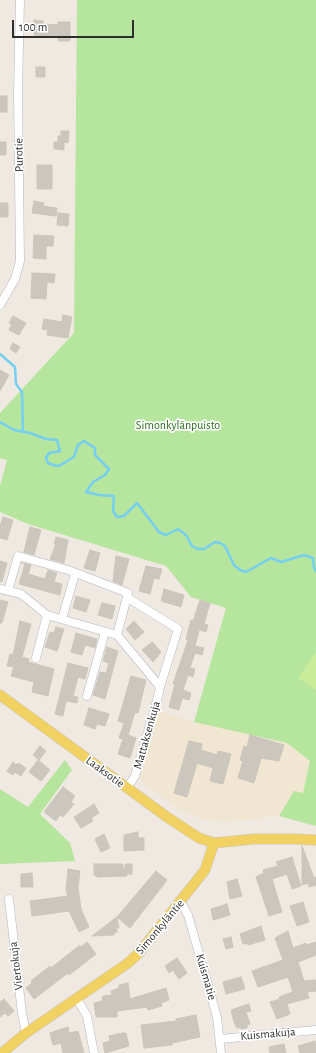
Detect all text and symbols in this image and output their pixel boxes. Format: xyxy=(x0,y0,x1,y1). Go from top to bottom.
scale bar xyxy=(14,12,136,38)
text: 100 m xyxy=(19,21,47,33)
street label: Purotie xyxy=(12,138,26,172)
park label: Simonkylänpuisto xyxy=(136,418,220,432)
street label: Mattaksenkuja xyxy=(130,699,164,771)
street label: Laaksotie xyxy=(83,753,127,791)
street label: Simonkyläntie xyxy=(133,896,187,958)
street label: Viertokuja xyxy=(6,941,26,991)
street label: Kuismatie xyxy=(193,952,219,1002)
street label: Kuismakuja xyxy=(240,1024,296,1044)

